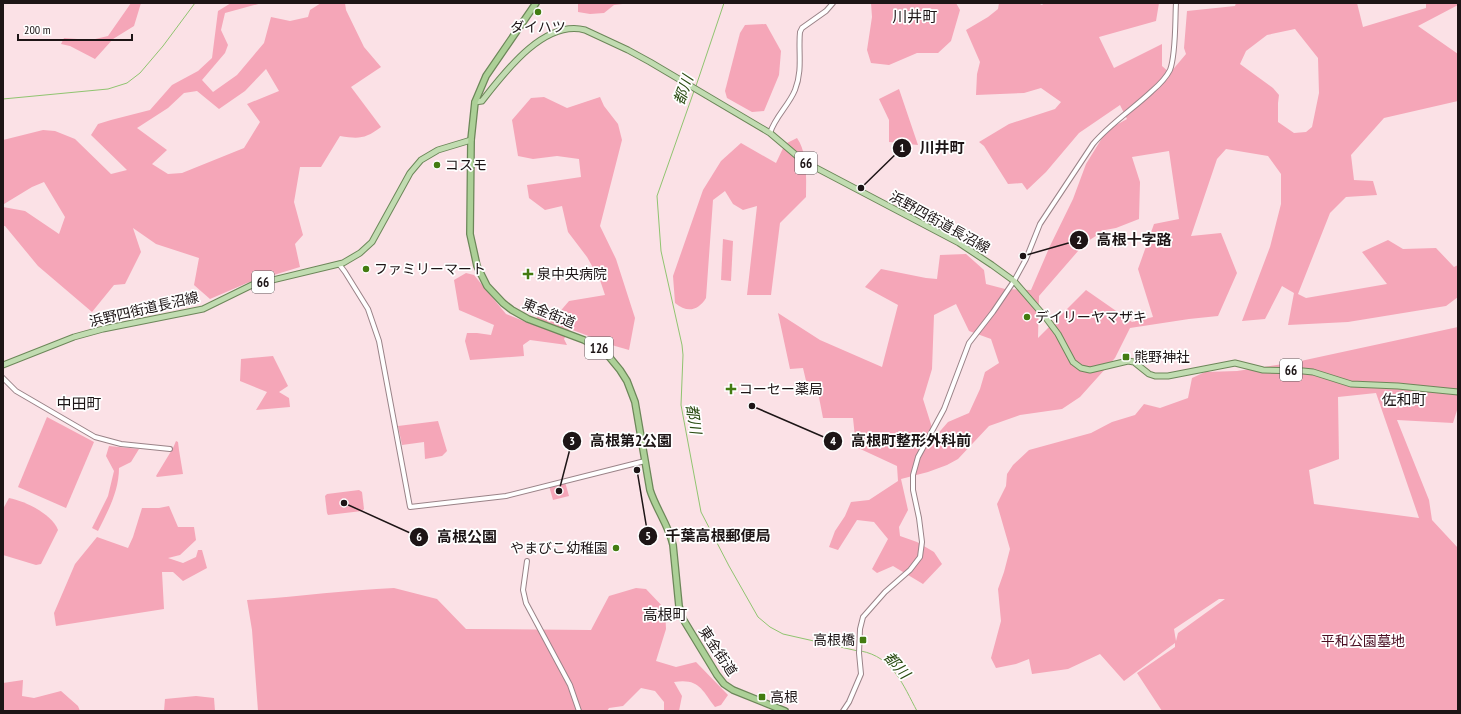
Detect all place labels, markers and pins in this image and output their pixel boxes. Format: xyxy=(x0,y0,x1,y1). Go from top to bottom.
marker: ダイハツ xyxy=(533,7,543,17)
place label: ダイハツ xyxy=(510,18,566,36)
callout: 川井町 xyxy=(892,135,973,162)
place label: コスモ xyxy=(445,156,487,174)
marker: コスモ xyxy=(432,160,442,170)
callout: 高根十字路 xyxy=(1069,227,1180,254)
place label: ファミリーマート xyxy=(374,260,486,278)
marker: ファミリーマート xyxy=(361,264,371,274)
place label: 泉中央病院 xyxy=(537,265,607,283)
marker: 泉中央病院 xyxy=(522,268,534,280)
place label: デイリーヤマザキ xyxy=(1035,308,1147,326)
marker: デイリーヤマザキ xyxy=(1022,312,1032,322)
place label: 熊野神社 xyxy=(1134,348,1190,366)
marker: 熊野神社 xyxy=(1121,352,1131,362)
place label: コーセー薬局 xyxy=(739,380,823,398)
marker: コーセー薬局 xyxy=(726,384,736,394)
callout: 高根第2公園 xyxy=(562,427,681,454)
callout: 高根町整形外科前 xyxy=(823,427,979,454)
callout: 高根公園 xyxy=(409,523,505,550)
callout: 千葉高根郵便局 xyxy=(638,523,779,550)
place label: やまびこ幼稚園 xyxy=(510,539,608,557)
marker: やまびこ幼稚園 xyxy=(611,543,621,553)
place label: 高根橋 xyxy=(813,631,855,649)
marker: 高根橋 xyxy=(858,635,868,645)
place label: 高根 xyxy=(770,688,798,706)
marker: 高根 xyxy=(757,692,767,702)

